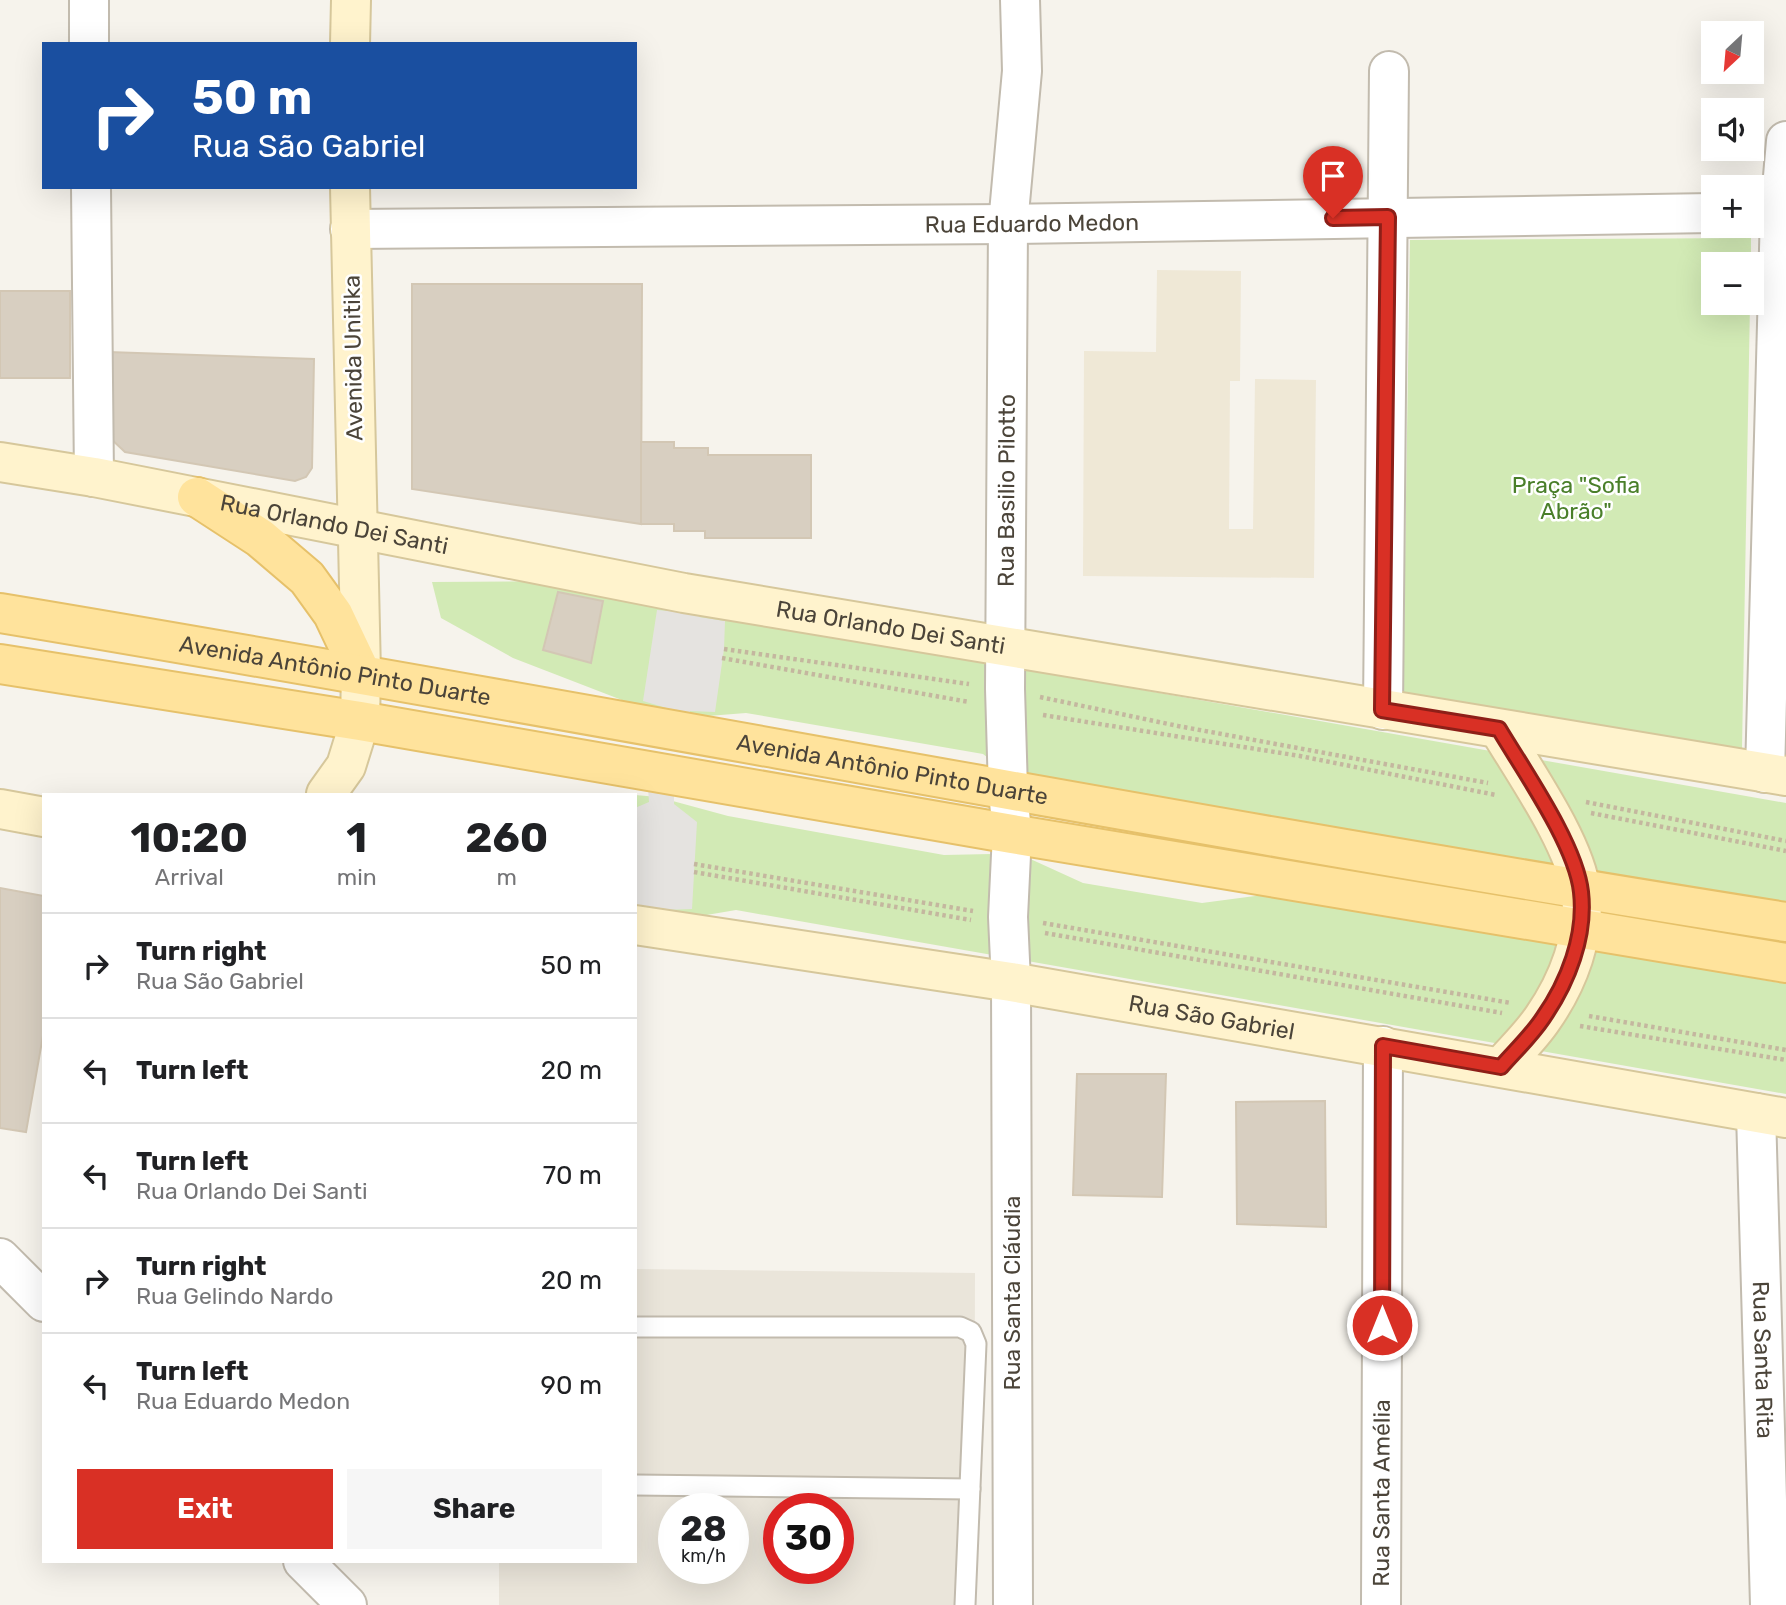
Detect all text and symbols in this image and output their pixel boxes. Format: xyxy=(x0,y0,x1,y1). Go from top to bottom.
north arrow xyxy=(1701,21,1764,84)
map controls xyxy=(1701,21,1764,315)
text: 50 m xyxy=(192,68,312,126)
icon: right xyxy=(77,70,168,161)
button: sound xyxy=(1701,98,1764,161)
text: Rua São Gabriel xyxy=(192,127,426,165)
pin xyxy=(1303,146,1363,218)
icon: arrive xyxy=(1314,157,1352,195)
button: + xyxy=(1701,175,1764,238)
street label: Rua Eduardo Medon xyxy=(925,208,1139,239)
button: − xyxy=(1701,252,1764,315)
street label: Avenida Unitika xyxy=(338,275,368,441)
street label: Rua Basilio Pilotto xyxy=(992,394,1021,587)
park label: Praça "Sofia Abrão" xyxy=(1512,471,1640,525)
street label: Rua Orlando Dei Santi xyxy=(218,488,451,560)
street label: Rua Orlando Dei Santi xyxy=(774,595,1007,660)
street label: Avenida Antônio Pinto Duarte xyxy=(177,630,493,711)
street label: Avenida Antônio Pinto Duarte xyxy=(735,728,1050,811)
text: 10:20 xyxy=(131,813,248,863)
text: 1 xyxy=(346,813,367,863)
text: 260 xyxy=(465,813,548,863)
text: Arrival xyxy=(155,863,224,891)
text: min xyxy=(337,863,377,891)
text: m xyxy=(497,863,517,891)
text: Turn right xyxy=(136,936,266,967)
icon: right xyxy=(77,947,115,985)
text: 50 m xyxy=(541,950,602,981)
text: Rua São Gabriel xyxy=(136,967,304,995)
street label: Rua São Gabriel xyxy=(1126,989,1297,1046)
icon: left xyxy=(77,1052,115,1090)
text: Turn left xyxy=(136,1055,248,1086)
text: 20 m xyxy=(541,1055,602,1086)
text: Turn left xyxy=(136,1146,248,1177)
icon: left xyxy=(77,1157,115,1195)
text: 70 m xyxy=(543,1160,602,1191)
text: Rua Orlando Dei Santi xyxy=(136,1177,368,1205)
street label: Rua Santa Cláudia xyxy=(998,1196,1026,1390)
text: Turn right xyxy=(136,1251,266,1282)
icon: right xyxy=(77,1262,115,1300)
text: 20 m xyxy=(541,1265,602,1296)
street label: Rua Santa Rita xyxy=(1747,1281,1779,1439)
text: Rua Gelindo Nardo xyxy=(136,1282,333,1310)
position arrow xyxy=(1345,1288,1419,1362)
text: Turn left xyxy=(136,1356,248,1387)
icon: left xyxy=(77,1367,115,1405)
text: 90 m xyxy=(541,1370,602,1401)
text: Rua Eduardo Medon xyxy=(136,1387,350,1415)
street label: Rua Santa Amélia xyxy=(1367,1399,1396,1587)
button: Exit xyxy=(77,1469,333,1549)
button: Share xyxy=(347,1469,602,1549)
speed limit sign: 30 xyxy=(763,1493,854,1584)
text: 28 xyxy=(680,1508,727,1550)
text: km/h xyxy=(681,1545,726,1567)

